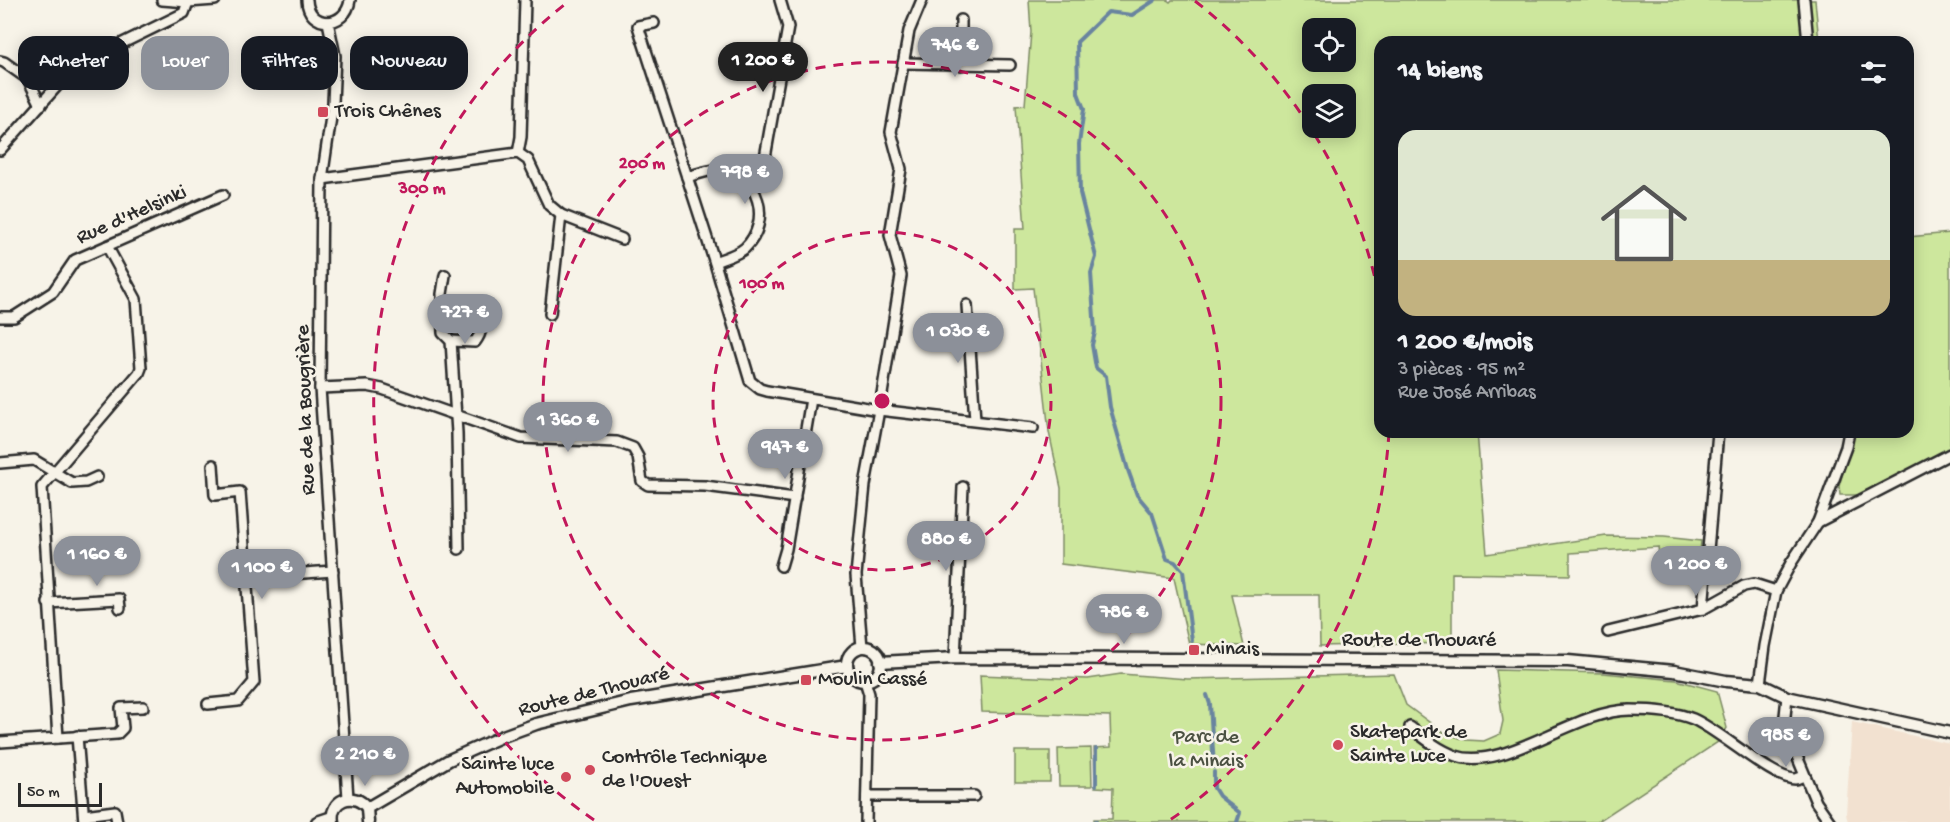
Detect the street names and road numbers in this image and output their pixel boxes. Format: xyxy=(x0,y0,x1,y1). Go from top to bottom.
street label: Rue d'Helsinki xyxy=(73,181,191,251)
street label: Rue de la Bougrière xyxy=(291,323,322,496)
street label: Route de Thouaré xyxy=(1342,629,1497,654)
street label: Route de Thouaré xyxy=(516,662,673,724)

